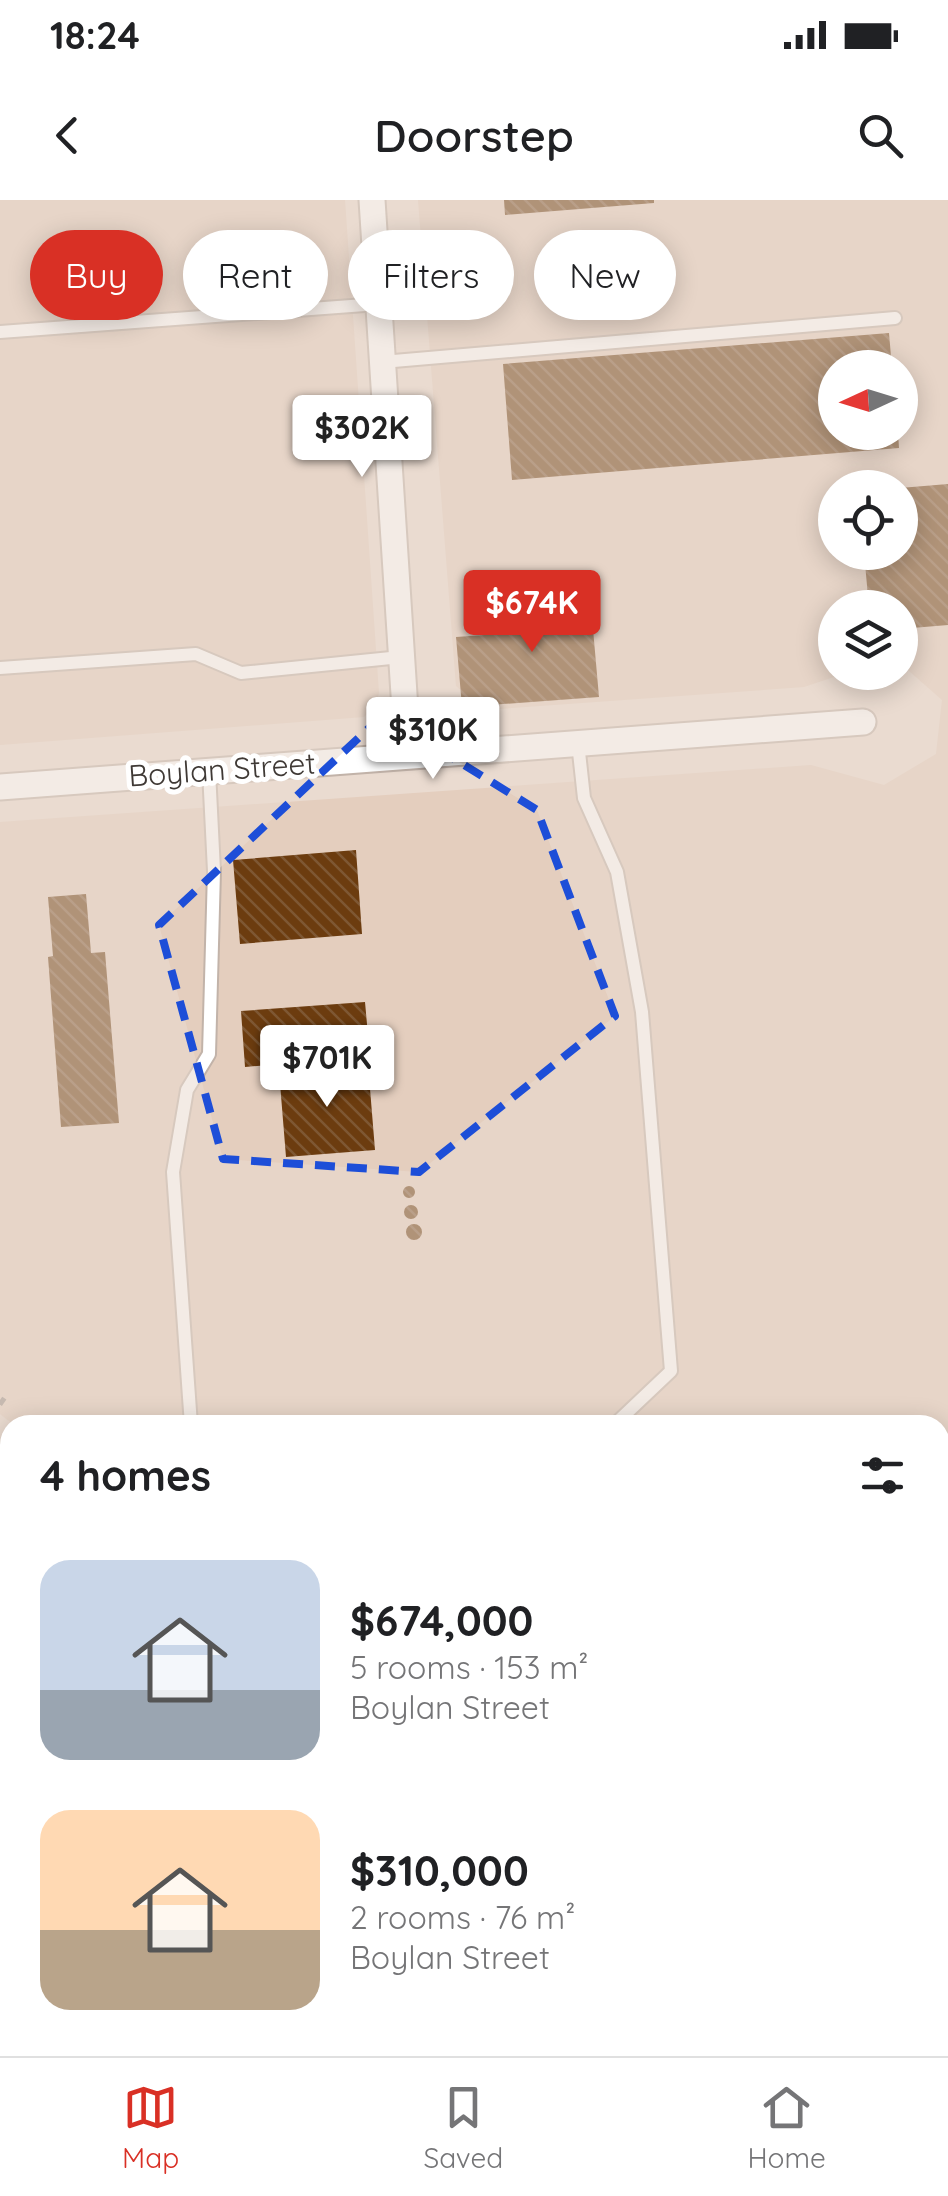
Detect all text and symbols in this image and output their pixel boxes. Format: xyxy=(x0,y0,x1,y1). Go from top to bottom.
text: 18:24 xyxy=(50,11,140,59)
text: Doorstep xyxy=(374,107,574,163)
icon: back xyxy=(40,108,95,163)
icon: search xyxy=(853,108,908,163)
chip: Buy xyxy=(30,230,163,320)
chip: Rent xyxy=(183,230,328,320)
chip: Filters xyxy=(348,230,514,320)
chip: New xyxy=(534,230,676,320)
north arrow xyxy=(818,350,918,450)
map controls xyxy=(818,350,918,690)
pin: $302K xyxy=(292,395,432,480)
text: $302K xyxy=(314,407,410,447)
button: locate xyxy=(818,470,918,570)
pin: $674K xyxy=(462,570,602,655)
text: $674K xyxy=(486,582,578,622)
button: layers xyxy=(818,590,918,690)
pin: $310K xyxy=(363,697,503,782)
text: $310K xyxy=(388,709,478,749)
street label: Boylan Street xyxy=(127,744,317,794)
pin: $701K xyxy=(257,1025,397,1110)
text: $701K xyxy=(282,1037,372,1077)
icon: filters xyxy=(855,1448,910,1503)
text: 4 homes xyxy=(40,1449,211,1502)
text: $674,000 xyxy=(350,1594,533,1647)
icon: home xyxy=(120,1600,240,1720)
text: 5 rooms · 153 m² xyxy=(350,1647,588,1687)
text: Boylan Street xyxy=(350,1687,550,1727)
text: $310,000 xyxy=(350,1844,529,1897)
icon: home xyxy=(120,1850,240,1970)
text: 2 rooms · 76 m² xyxy=(350,1897,575,1937)
text: Boylan Street xyxy=(350,1937,550,1977)
tab: Map xyxy=(122,2080,179,2175)
tab: Saved xyxy=(423,2080,503,2175)
tab: Home xyxy=(747,2080,826,2175)

